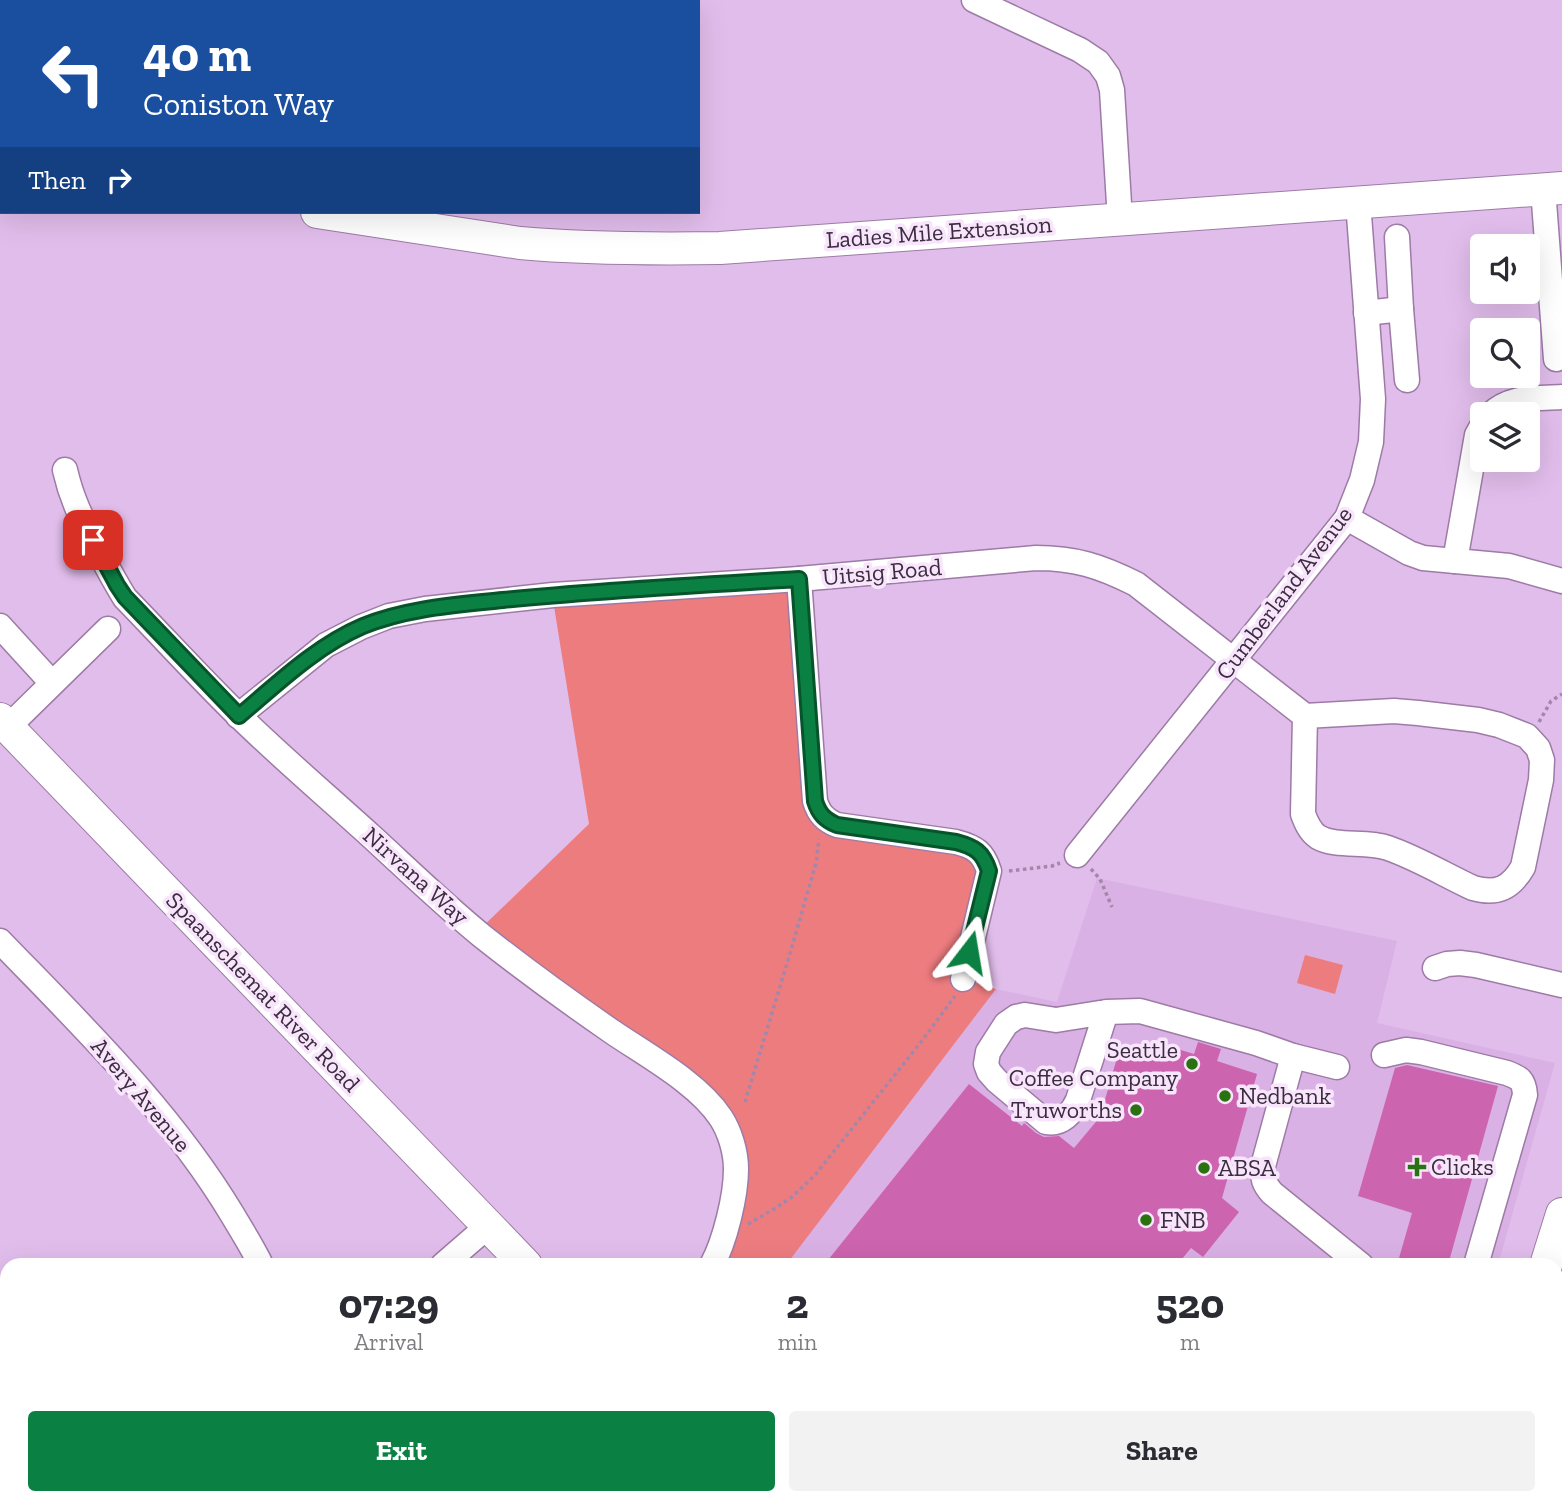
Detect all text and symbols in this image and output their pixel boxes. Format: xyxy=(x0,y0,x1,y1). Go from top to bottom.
text: 40 m xyxy=(143,25,251,84)
icon: left xyxy=(28,28,119,119)
text: Coniston Way xyxy=(143,85,334,123)
icon: right xyxy=(100,161,138,199)
text: Then xyxy=(28,164,86,196)
street label: Ladies Mile Extension xyxy=(825,209,1053,254)
map controls xyxy=(1470,234,1540,472)
button: sound xyxy=(1470,234,1540,304)
button: search xyxy=(1470,318,1540,388)
button: layers xyxy=(1470,402,1540,472)
street label: Cumberland Avenue xyxy=(1209,500,1358,685)
pin xyxy=(63,510,123,570)
icon: arrive xyxy=(74,521,112,559)
street label: Uitsig Road xyxy=(821,552,943,591)
street label: Nirvana Way xyxy=(357,820,476,931)
street label: Spaanschemat River Road xyxy=(160,886,367,1098)
position arrow xyxy=(932,915,1006,989)
street label: Avery Avenue xyxy=(85,1032,198,1158)
place label: Seattle Coffee Company xyxy=(1009,1035,1179,1092)
marker: Seattle Coffee Company xyxy=(1184,1056,1200,1072)
place label: Nedbank xyxy=(1239,1081,1332,1110)
marker: Nedbank xyxy=(1217,1088,1233,1104)
place label: Truworths xyxy=(1011,1095,1122,1124)
marker: Truworths xyxy=(1128,1102,1144,1118)
place label: Clicks xyxy=(1431,1152,1494,1181)
place label: ABSA xyxy=(1218,1153,1276,1182)
marker: Clicks xyxy=(1409,1159,1425,1175)
marker: ABSA xyxy=(1196,1160,1212,1176)
place label: FNB xyxy=(1160,1205,1206,1234)
marker: FNB xyxy=(1138,1212,1154,1228)
text: 07:29 xyxy=(339,1278,439,1329)
text: 2 xyxy=(786,1278,809,1329)
text: 520 xyxy=(1156,1278,1224,1329)
text: Arrival xyxy=(354,1328,423,1356)
text: min xyxy=(778,1328,817,1356)
text: m xyxy=(1180,1328,1200,1356)
button: Exit xyxy=(28,1411,775,1491)
button: Share xyxy=(789,1411,1535,1491)

